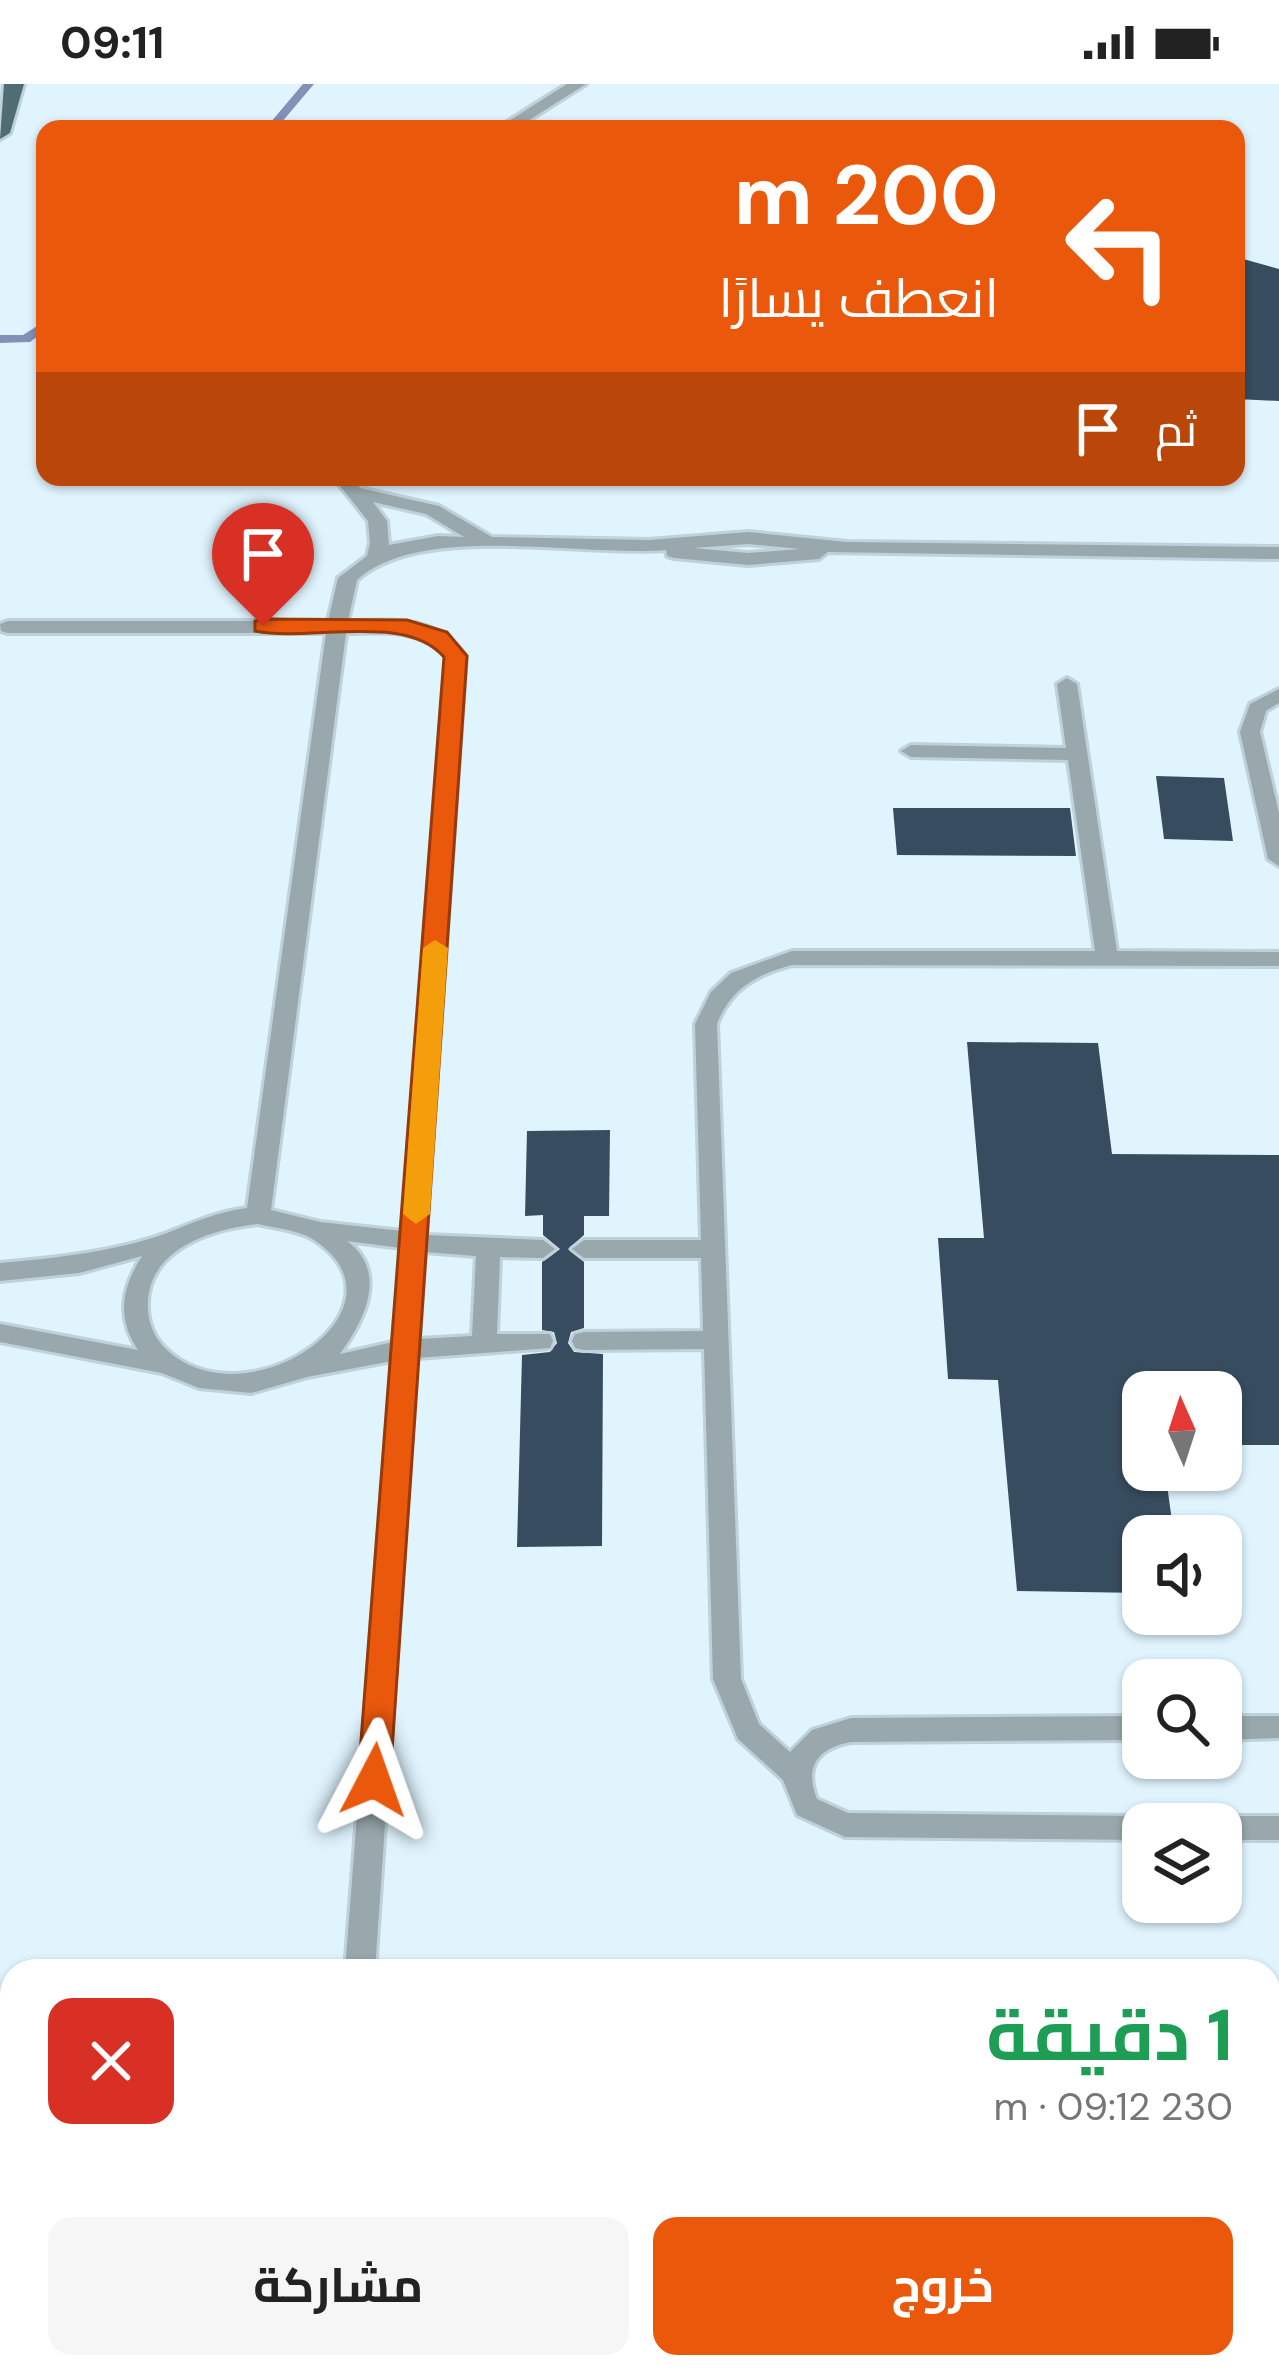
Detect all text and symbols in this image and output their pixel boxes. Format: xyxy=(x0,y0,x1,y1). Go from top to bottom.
text: 09:11 xyxy=(60,13,164,72)
text: 200 m xyxy=(734,141,999,250)
icon: left xyxy=(1041,168,1197,324)
text: انعطف يسارًا xyxy=(718,263,999,334)
icon: arrive xyxy=(1065,396,1131,462)
text: ثم xyxy=(1155,401,1197,460)
pin xyxy=(212,503,314,626)
icon: arrive xyxy=(230,521,296,587)
north arrow xyxy=(1122,1371,1242,1491)
map controls xyxy=(1122,1371,1242,1923)
button: sound xyxy=(1122,1515,1242,1635)
button: search xyxy=(1122,1659,1242,1779)
position arrow xyxy=(311,1717,437,1843)
button: layers xyxy=(1122,1803,1242,1923)
text: 1 دقيقة xyxy=(986,1989,1233,2082)
button: close xyxy=(48,1998,174,2124)
text: 230 m · 09:12 xyxy=(994,2081,1233,2132)
button: مشاركة xyxy=(48,2217,629,2355)
button: خروج xyxy=(653,2217,1233,2355)

